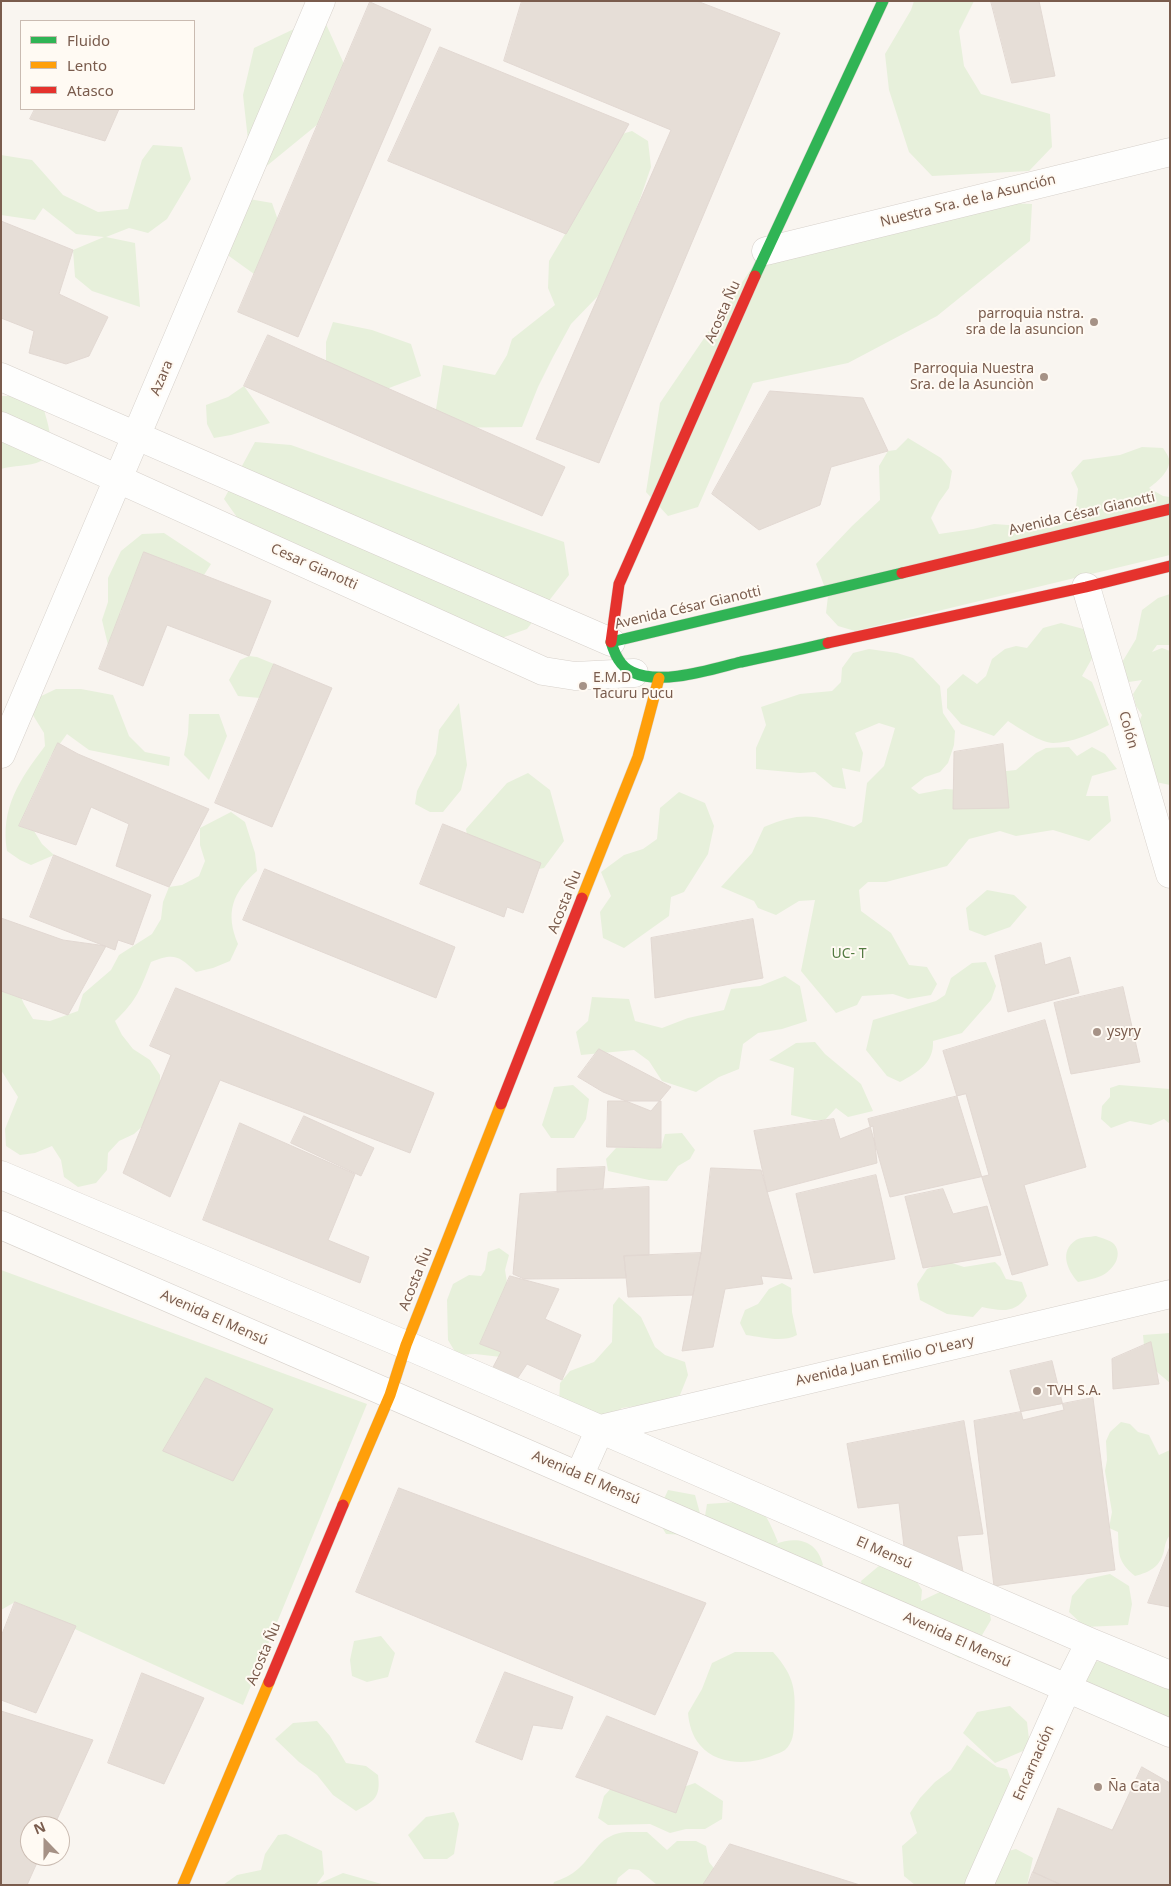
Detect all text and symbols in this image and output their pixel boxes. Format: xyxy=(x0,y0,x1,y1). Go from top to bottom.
legend xyxy=(20,20,195,110)
text: Fluido xyxy=(67,30,110,50)
text: Lento xyxy=(67,55,107,75)
text: Atasco xyxy=(67,80,114,100)
street label: Nuestra Sra. de la Asunción xyxy=(879,171,1057,231)
street label: Acosta Ñu xyxy=(702,278,744,346)
place label: parroquia nstra. sra de la asuncion xyxy=(966,306,1084,338)
marker: parroquia nstra. sra de la asuncion xyxy=(1088,316,1100,328)
street label: Azara xyxy=(147,358,177,398)
place label: Parroquia Nuestra Sra. de la Asunciòn xyxy=(910,361,1034,394)
marker: Parroquia Nuestra Sra. de la Asunciòn xyxy=(1038,371,1050,383)
street label: Avenida César Gianotti xyxy=(1007,489,1157,539)
street label: Cesar Gianotti xyxy=(268,540,360,594)
street label: Avenida César Gianotti xyxy=(613,583,763,633)
place label: E.M.D Tacuru Pucu xyxy=(593,670,673,702)
marker: E.M.D Tacuru Pucu xyxy=(577,680,589,692)
street label: Colón xyxy=(1115,709,1141,751)
street label: Acosta Ñu xyxy=(545,868,585,936)
park label: UC- T xyxy=(831,946,867,962)
place label: ysyry xyxy=(1107,1024,1141,1040)
marker: ysyry xyxy=(1091,1026,1103,1038)
street label: Acosta Ñu xyxy=(396,1245,436,1313)
street label: Avenida El Mensú xyxy=(158,1287,270,1349)
street label: Avenida Juan Emilio O'Leary xyxy=(794,1332,976,1390)
place label: TVH S.A. xyxy=(1047,1383,1101,1399)
marker: TVH S.A. xyxy=(1031,1385,1043,1397)
street label: Avenida El Mensú xyxy=(529,1448,643,1508)
street label: El Mensú xyxy=(853,1533,915,1573)
street label: Avenida El Mensú xyxy=(901,1609,1013,1671)
street label: Acosta Ñu xyxy=(243,1620,285,1688)
street label: Encarnación xyxy=(1010,1723,1058,1803)
place label: Ña Cata xyxy=(1108,1779,1160,1795)
marker: Ña Cata xyxy=(1092,1781,1104,1793)
north arrow xyxy=(20,1816,70,1866)
text: N xyxy=(31,1817,48,1839)

